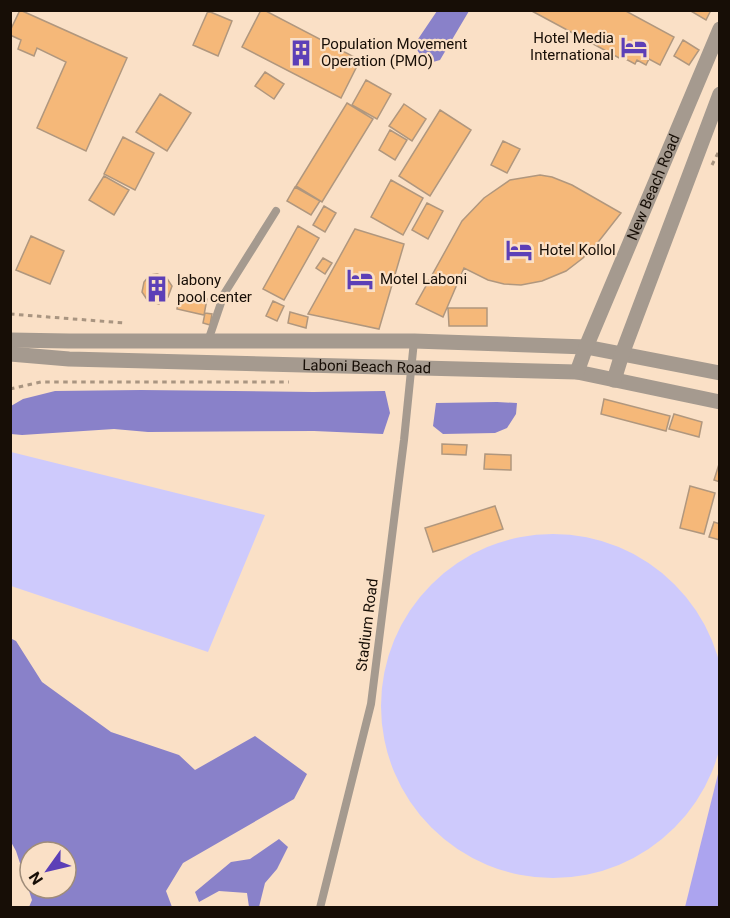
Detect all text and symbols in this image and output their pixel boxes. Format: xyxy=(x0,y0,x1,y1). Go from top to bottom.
place label: Hotel Media International xyxy=(530,29,614,64)
hotel icon: Hotel Media International xyxy=(619,32,649,62)
place label: Population Movement Operation (PMO) xyxy=(321,35,468,70)
building icon: Population Movement Operation (PMO) xyxy=(286,38,316,68)
street label: New Beach Road xyxy=(623,131,684,243)
hotel icon: Hotel Kollol xyxy=(504,235,534,265)
place label: Hotel Kollol xyxy=(539,241,616,259)
hotel icon: Motel Laboni xyxy=(345,264,375,294)
place label: Motel Laboni xyxy=(380,270,467,288)
place label: labony pool center xyxy=(177,271,252,306)
building icon: labony pool center xyxy=(142,274,172,304)
street label: Laboni Beach Road xyxy=(302,356,431,377)
street label: Stadium Road xyxy=(352,577,382,673)
north arrow xyxy=(18,840,78,900)
text: N xyxy=(25,868,47,888)

